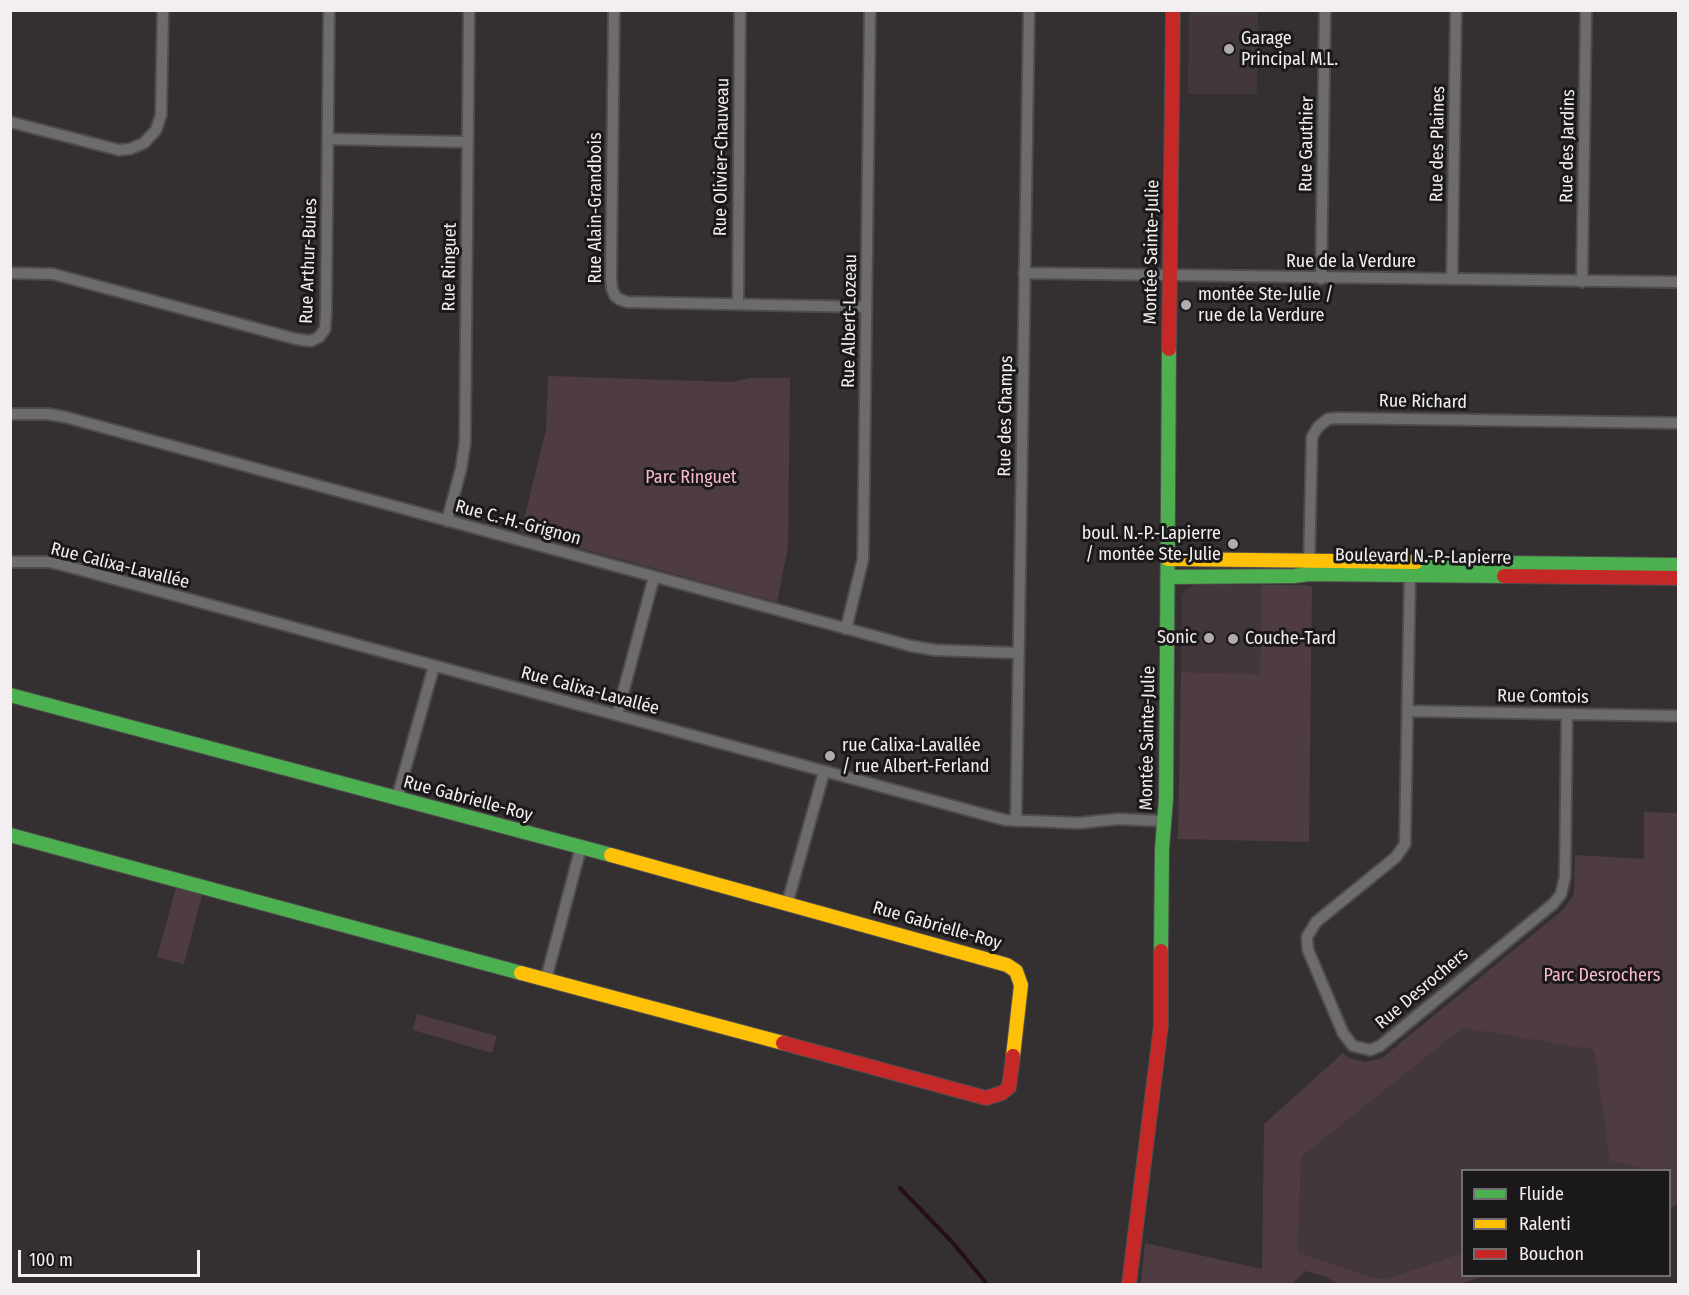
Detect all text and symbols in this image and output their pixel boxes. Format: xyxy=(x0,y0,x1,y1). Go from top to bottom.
place label: Garage Principal M.L. xyxy=(1241,28,1338,70)
marker: Garage Principal M.L. xyxy=(1222,42,1236,56)
street label: Rue Olivier-Chauveau xyxy=(710,78,734,236)
street label: Rue des Plaines xyxy=(1426,86,1450,202)
street label: Rue des Jardins xyxy=(1556,89,1580,203)
street label: Rue Gauthier xyxy=(1295,96,1319,192)
street label: Rue Alain-Grandbois xyxy=(585,132,607,284)
street label: Montée Sainte-Julie xyxy=(1140,179,1164,325)
street label: Rue Arthur-Buies xyxy=(296,198,322,324)
street label: Rue Ringuet xyxy=(438,222,462,312)
street label: Rue de la Verdure xyxy=(1286,251,1416,273)
street label: Rue Albert-Lozeau xyxy=(838,254,862,388)
place label: montée Ste-Julie / rue de la Verdure xyxy=(1198,284,1334,326)
marker: montée Ste-Julie / rue de la Verdure xyxy=(1179,298,1193,312)
street label: Rue des Champs xyxy=(994,355,1018,477)
street label: Rue Richard xyxy=(1379,390,1467,414)
park label: Parc Ringuet xyxy=(645,467,737,489)
street label: Rue C.-H.-Grignon xyxy=(453,496,583,550)
place label: boul. N.-P.-Lapierre / montée Ste-Julie xyxy=(1082,523,1221,566)
marker: boul. N.-P.-Lapierre / montée Ste-Julie xyxy=(1226,537,1240,551)
street label: Rue Calixa-Lavallée xyxy=(48,538,192,594)
street label: Boulevard N.-P.-Lapierre xyxy=(1335,545,1511,569)
place label: Sonic xyxy=(1157,627,1197,649)
place label: Couche-Tard xyxy=(1245,628,1336,650)
marker: Sonic xyxy=(1202,631,1216,645)
marker: Couche-Tard xyxy=(1226,632,1240,646)
street label: Rue Calixa-Lavallée xyxy=(519,662,661,720)
street label: Montée Sainte-Julie xyxy=(1136,665,1160,811)
street label: Rue Comtois xyxy=(1497,685,1589,709)
place label: rue Calixa-Lavallée / rue Albert-Ferland xyxy=(842,735,989,777)
marker: rue Calixa-Lavallée / rue Albert-Ferland xyxy=(823,749,837,763)
street label: Rue Gabrielle-Roy xyxy=(401,771,535,827)
street label: Rue Gabrielle-Roy xyxy=(870,897,1004,955)
street label: Rue Desrochers xyxy=(1371,944,1473,1034)
park label: Parc Desrochers xyxy=(1543,965,1661,987)
legend xyxy=(1461,1169,1671,1277)
text: Fluide xyxy=(1519,1183,1564,1205)
text: Ralenti xyxy=(1519,1213,1571,1235)
scale bar xyxy=(21,1238,202,1276)
text: Bouchon xyxy=(1519,1243,1584,1265)
text: 100 m xyxy=(29,1249,73,1271)

